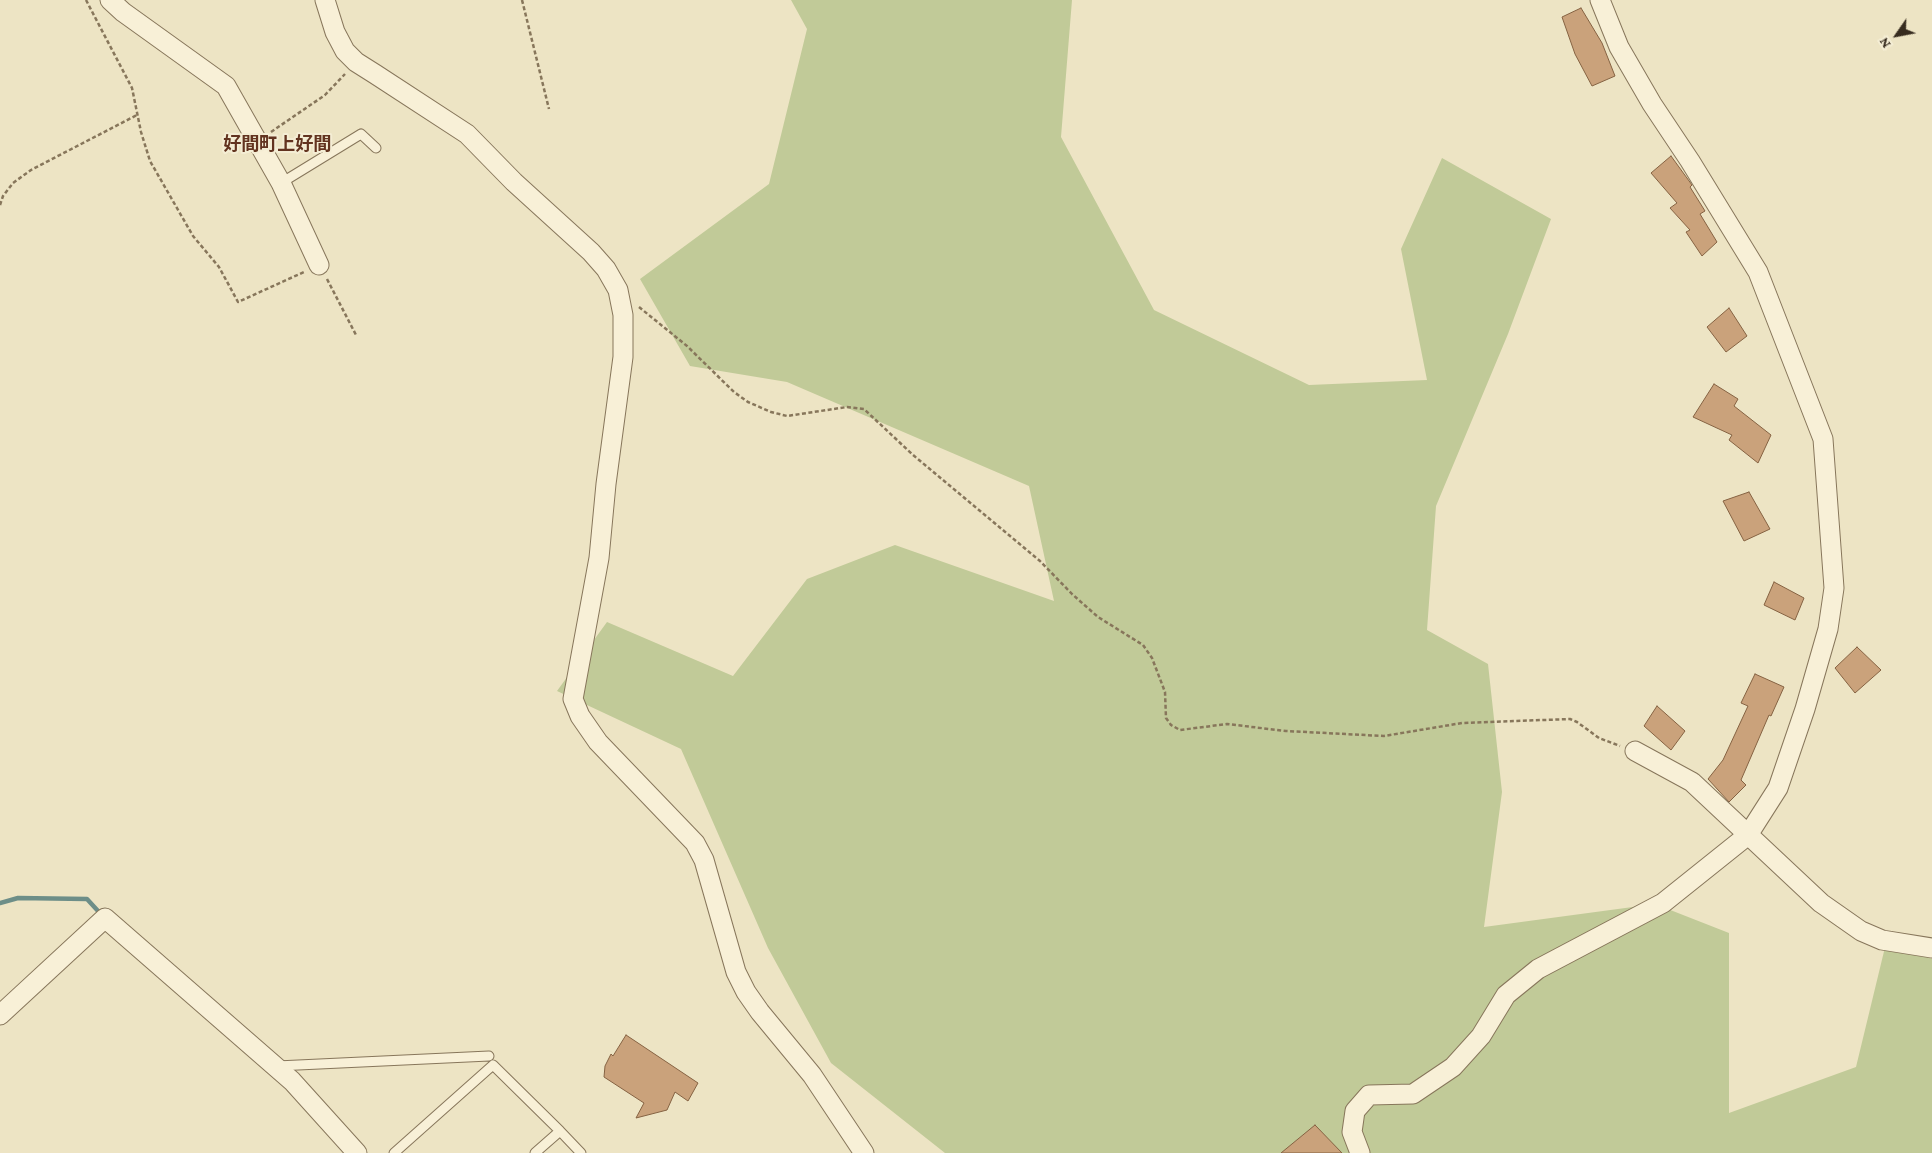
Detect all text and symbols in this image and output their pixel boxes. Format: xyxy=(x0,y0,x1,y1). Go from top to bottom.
north arrow xyxy=(1872,10,1922,60)
text: N xyxy=(1875,35,1894,52)
district label: 好間町上好間 xyxy=(223,133,331,155)

